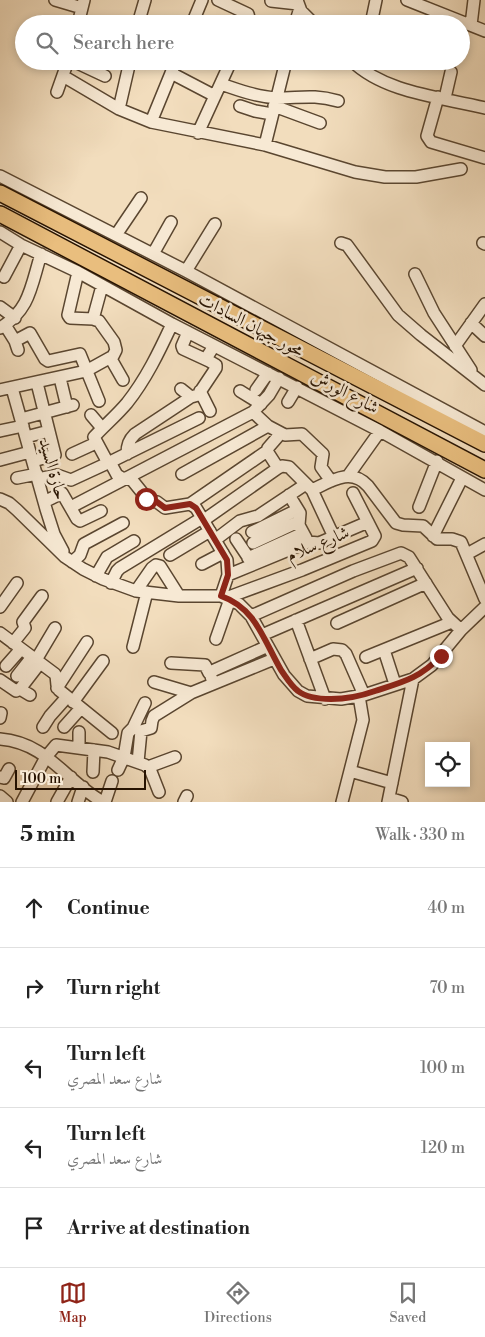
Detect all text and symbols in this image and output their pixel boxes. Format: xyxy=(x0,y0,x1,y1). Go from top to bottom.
search box xyxy=(15,15,470,70)
icon: search xyxy=(33,29,61,57)
text: Search here xyxy=(73,31,174,55)
street label: محور جيهان السادات xyxy=(194,288,308,362)
street label: شارع الورش xyxy=(306,365,383,422)
street label: حارة السيد xyxy=(33,436,73,502)
route start xyxy=(135,488,158,511)
street label: شارع سلام xyxy=(283,521,354,571)
route end xyxy=(430,645,453,668)
map controls xyxy=(425,742,470,787)
button: locate xyxy=(425,742,470,787)
scale bar xyxy=(15,767,146,790)
text: 100 m xyxy=(22,770,61,788)
text: 5 min xyxy=(20,822,75,848)
text: Walk · 330 m xyxy=(375,825,465,845)
icon: ahead xyxy=(20,894,48,922)
text: Continue xyxy=(67,896,150,920)
text: 40 m xyxy=(428,898,465,918)
icon: right xyxy=(20,974,48,1002)
text: Turn right xyxy=(67,976,160,1000)
text: 70 m xyxy=(429,978,465,998)
text: Turn left xyxy=(67,1042,146,1066)
icon: left xyxy=(20,1054,48,1082)
text: 100 m xyxy=(420,1058,465,1078)
text: شارع سعد المصري xyxy=(67,1069,162,1089)
text: Turn left xyxy=(67,1122,146,1146)
icon: left xyxy=(20,1134,48,1162)
text: 120 m xyxy=(421,1138,465,1158)
text: شارع سعد المصري xyxy=(67,1149,162,1169)
icon: arrive xyxy=(20,1214,48,1242)
text: Arrive at destination xyxy=(67,1216,250,1240)
tab: Map xyxy=(59,1279,87,1327)
tab: Directions xyxy=(204,1279,272,1327)
tab: Saved xyxy=(389,1279,426,1327)

